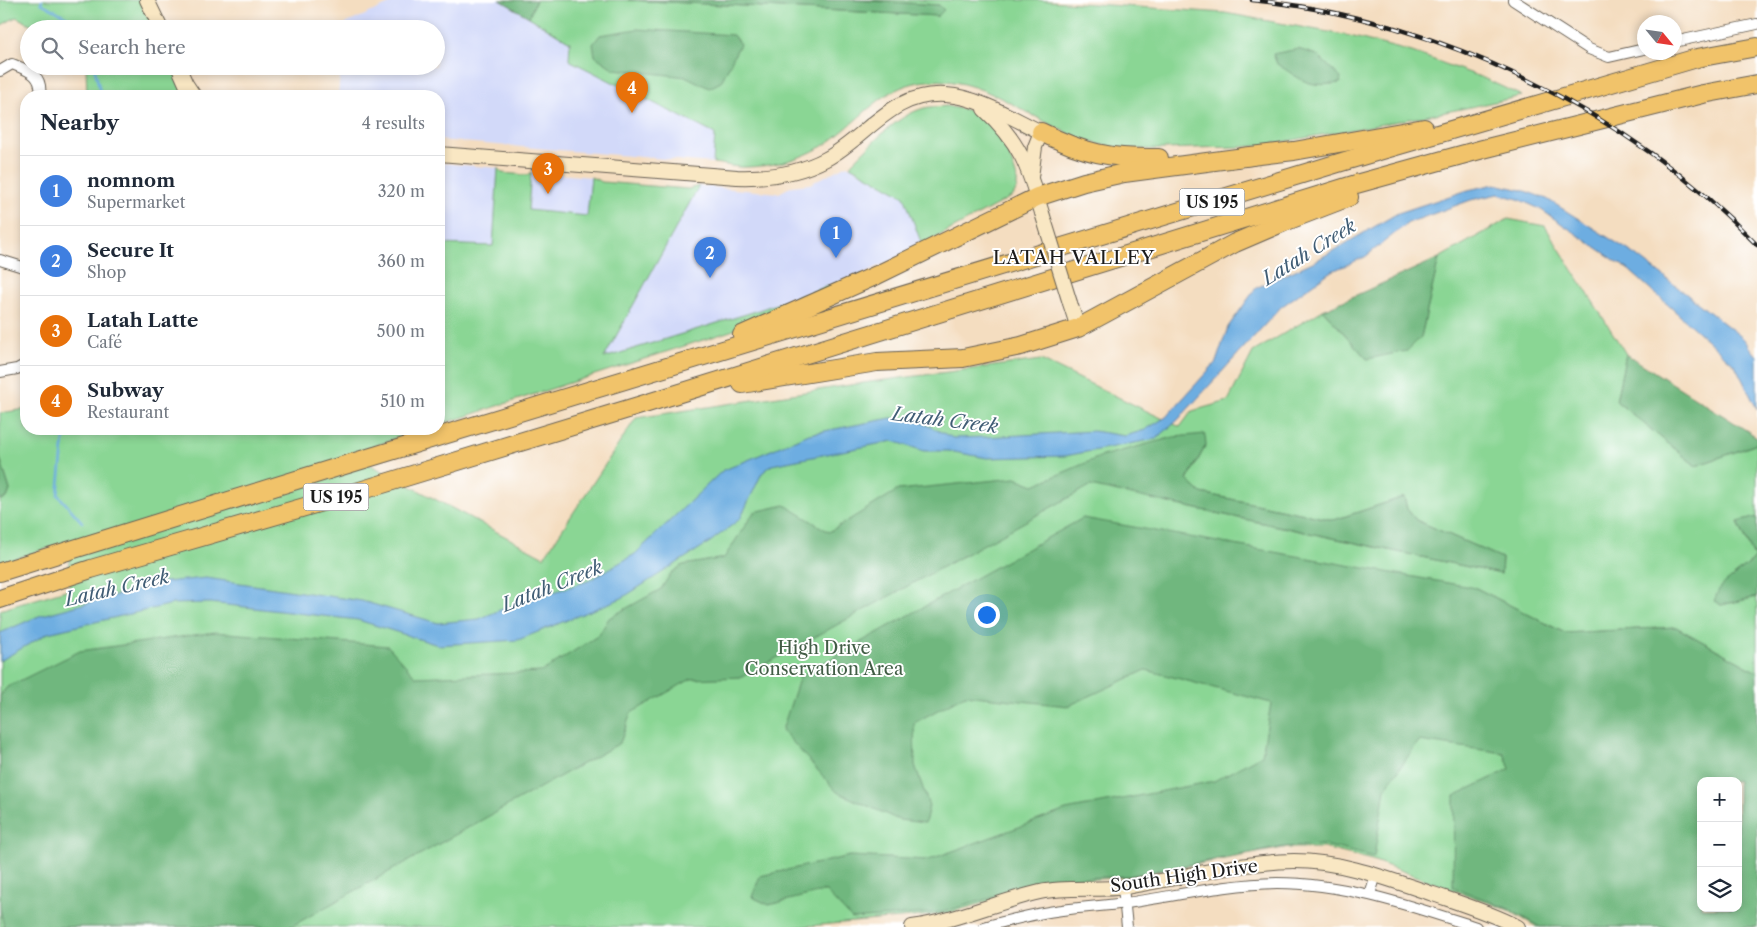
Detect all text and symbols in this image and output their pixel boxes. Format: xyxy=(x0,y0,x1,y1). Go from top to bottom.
north arrow xyxy=(1637,15,1682,60)
search box xyxy=(20,20,445,75)
icon: search xyxy=(38,34,66,62)
text: Search here xyxy=(78,36,186,59)
pin: 4 xyxy=(616,72,648,113)
text: Nearby xyxy=(40,110,119,135)
text: 4 results xyxy=(362,113,425,133)
pin: 3 xyxy=(532,153,564,194)
text: nomnom xyxy=(87,169,175,192)
text: 1 xyxy=(52,181,60,201)
text: 320 m xyxy=(378,181,425,201)
road number: US 195 xyxy=(1180,188,1244,216)
text: Supermarket xyxy=(87,192,185,212)
water label: Latah Creek xyxy=(1256,214,1360,291)
pin: 1 xyxy=(820,217,852,258)
pin: 2 xyxy=(694,237,726,278)
text: Secure It xyxy=(87,239,174,262)
district label: LATAH VALLEY xyxy=(993,246,1155,269)
text: 2 xyxy=(51,251,61,271)
text: 360 m xyxy=(378,251,425,271)
text: Shop xyxy=(87,262,126,282)
text: Latah Latte xyxy=(87,309,198,332)
text: 3 xyxy=(51,321,61,341)
text: 500 m xyxy=(377,321,425,341)
text: Café xyxy=(87,332,122,352)
text: Subway xyxy=(87,379,164,402)
text: 4 xyxy=(51,391,61,411)
text: 510 m xyxy=(380,391,425,411)
text: Restaurant xyxy=(87,402,169,422)
water label: Latah Creek xyxy=(889,402,1000,438)
road number: US 195 xyxy=(304,484,368,511)
water label: Latah Creek xyxy=(496,555,606,617)
water label: Latah Creek xyxy=(60,565,172,612)
your location xyxy=(974,602,1000,628)
park label: High Drive Conservation Area xyxy=(745,637,904,680)
map controls xyxy=(1697,777,1742,912)
button: + xyxy=(1697,777,1742,822)
button: − xyxy=(1697,822,1742,867)
street label: South High Drive xyxy=(1109,855,1259,897)
button: layers xyxy=(1697,867,1742,912)

